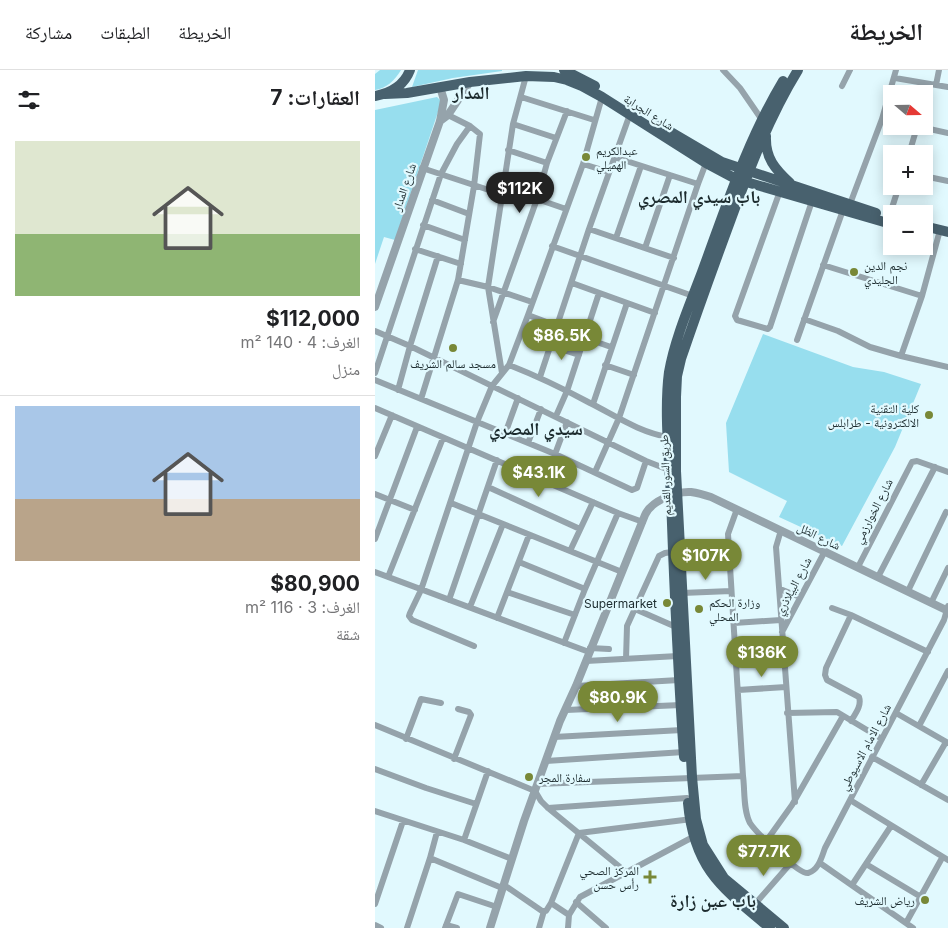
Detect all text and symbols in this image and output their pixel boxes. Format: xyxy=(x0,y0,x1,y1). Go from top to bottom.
text: الخريطة xyxy=(849,17,923,46)
text: مشاركة xyxy=(25,22,72,43)
text: الطبقات xyxy=(100,22,150,43)
text: الخريطة xyxy=(178,22,231,43)
district label: المدار xyxy=(451,82,490,103)
text: العقارات: 7 xyxy=(270,85,360,110)
north arrow xyxy=(883,85,933,135)
map controls xyxy=(883,85,933,255)
icon: filters xyxy=(15,86,43,114)
street label: شارع الجرابة xyxy=(621,91,677,134)
place label: عبدالكريم الهميلي xyxy=(596,143,637,175)
button: + xyxy=(883,145,933,195)
marker: عبدالكريم الهميلي xyxy=(580,151,592,163)
street label: شارع المدار xyxy=(388,161,420,214)
pin: $112K xyxy=(485,172,555,214)
icon: home xyxy=(143,173,233,263)
text: $112K xyxy=(497,178,543,198)
district label: باب سيدي المصري xyxy=(638,186,760,211)
button: − xyxy=(883,205,933,255)
place label: نجم الدين الجليدي xyxy=(864,258,907,290)
marker: نجم الدين الجليدي xyxy=(848,266,860,278)
text: $112,000 xyxy=(266,306,360,331)
pin: $86.5K xyxy=(521,318,603,361)
text: $86.5K xyxy=(533,325,591,345)
text: الغرف: 4 · 140 m² xyxy=(241,332,360,352)
marker: مسجد سالم الشريف xyxy=(447,342,459,354)
place label: مسجد سالم الشريف xyxy=(410,356,496,372)
text: منزل xyxy=(332,359,360,379)
place label: كلية التقنية الالكترونية - طرابلس xyxy=(828,401,919,430)
marker: كلية التقنية الالكترونية - طرابلس xyxy=(923,409,935,421)
district label: سيدي المصري xyxy=(489,418,583,443)
street label: طريق السور القديم xyxy=(656,434,675,516)
icon: home xyxy=(143,439,233,529)
pin: $43.1K xyxy=(498,456,580,498)
text: $43.1K xyxy=(512,462,566,482)
street label: شارع الخوارزمي xyxy=(850,476,899,547)
street label: شارع الظل xyxy=(794,519,843,554)
pin: $107K xyxy=(671,538,741,581)
text: $107K xyxy=(682,545,730,565)
street label: شارع البيلاذري xyxy=(771,554,817,619)
text: $80,900 xyxy=(270,571,360,596)
place label: وزارة الحكم المحلي xyxy=(709,595,760,627)
place label: Supermarket xyxy=(584,596,657,611)
text: الغرف: 3 · 116 m² xyxy=(245,597,360,617)
marker: Supermarket xyxy=(661,597,673,609)
marker: وزارة الحكم المحلي xyxy=(693,603,705,615)
text: شقة xyxy=(336,624,360,644)
pin: $136K xyxy=(727,636,797,678)
text: $136K xyxy=(737,642,787,662)
pin: $80.9K xyxy=(577,680,659,723)
text: $80.9K xyxy=(589,687,647,707)
street label: شارع الامام الاسيوطي xyxy=(836,701,897,794)
place label: سفارة المجر xyxy=(538,770,591,785)
marker: سفارة المجر xyxy=(523,771,535,783)
pin: $77.7K xyxy=(723,834,805,877)
text: $77.7K xyxy=(737,841,791,861)
place label: المركز الصحي رأس حسن xyxy=(580,863,639,892)
marker: المركز الصحي رأس حسن xyxy=(643,870,657,884)
district label: باب عين زارة xyxy=(670,890,756,912)
place label: رياض الشريف xyxy=(855,893,915,908)
marker: رياض الشريف xyxy=(919,894,931,906)

